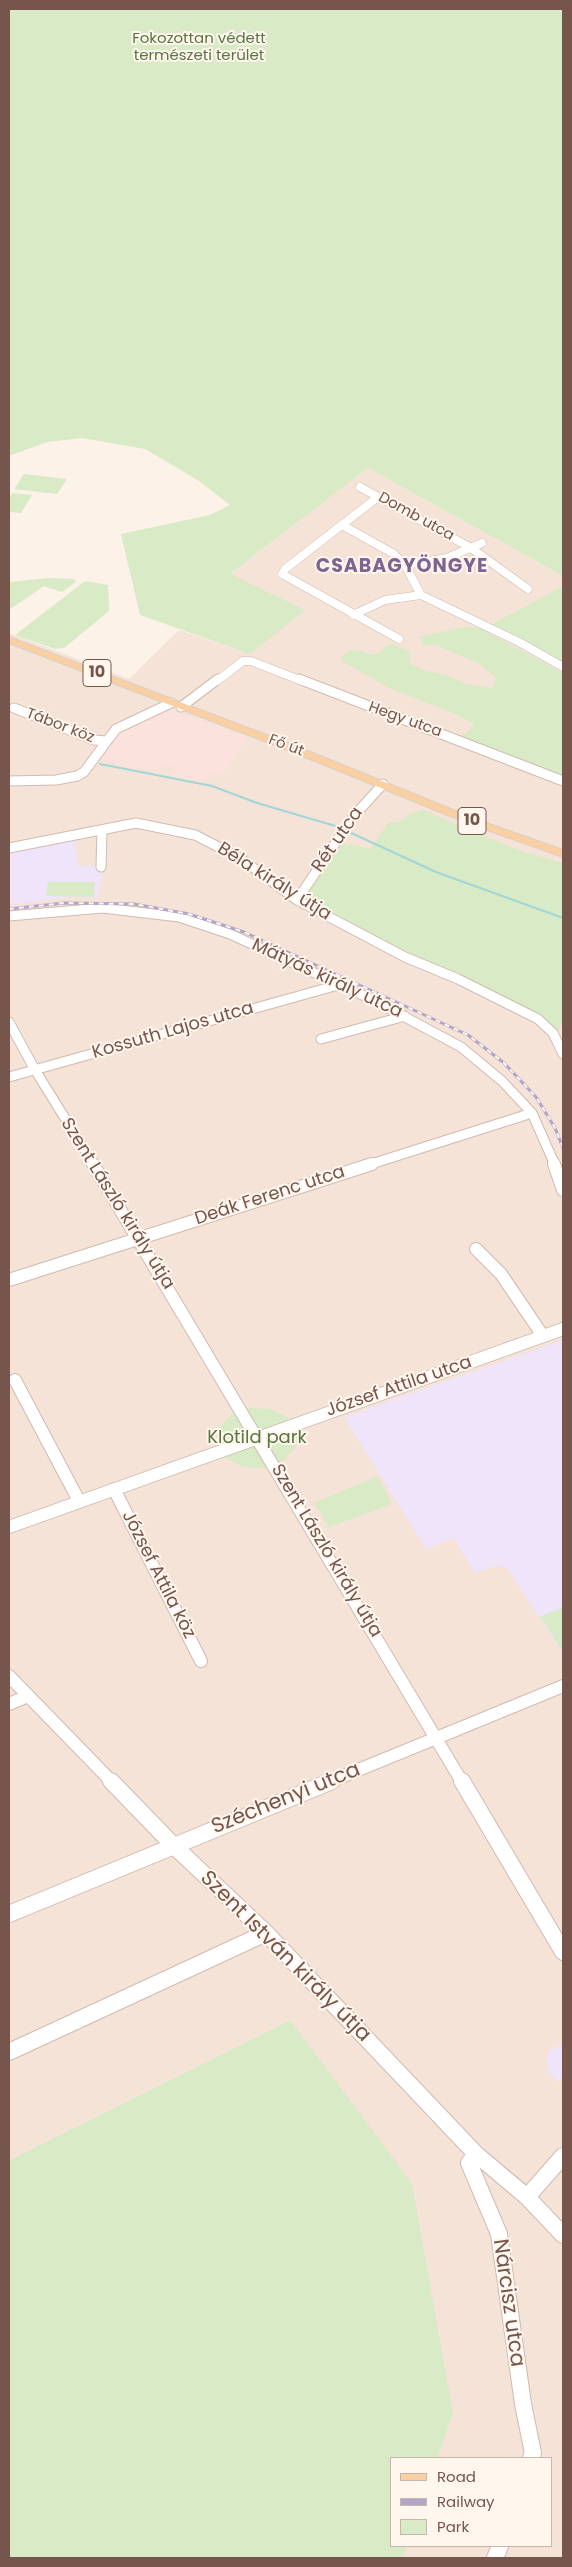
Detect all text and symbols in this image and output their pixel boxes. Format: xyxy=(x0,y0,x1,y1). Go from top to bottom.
park label: Fokozottan védett természeti terület xyxy=(132,30,266,65)
street label: Domb utca xyxy=(375,489,457,545)
district label: CSABAGYÖNGYE xyxy=(314,556,490,578)
road number: 10 xyxy=(83,660,111,686)
street label: Hegy utca xyxy=(366,698,444,742)
street label: Tábor köz xyxy=(23,705,97,747)
street label: Fő út xyxy=(266,731,306,761)
street label: Rét utca xyxy=(308,803,368,877)
road number: 10 xyxy=(458,808,486,834)
street label: Béla király útja xyxy=(213,838,335,926)
street label: Mátyás király utca xyxy=(248,935,406,1023)
street label: Kossuth Lajos utca xyxy=(90,998,256,1064)
street label: Szent László király útja xyxy=(55,1114,179,1294)
street label: Deák Ferenc utca xyxy=(192,1162,348,1230)
street label: József Attila utca xyxy=(323,1352,475,1422)
park label: Klotild park xyxy=(207,1427,307,1449)
street label: Szent László király útja xyxy=(266,1461,386,1641)
street label: József Attila köz xyxy=(116,1507,200,1643)
street label: Széchenyi utca xyxy=(208,1758,364,1840)
street label: Szent István király útja xyxy=(194,1866,376,2048)
street label: Nárcisz utca xyxy=(487,2237,529,2369)
legend xyxy=(390,2457,552,2547)
text: Road xyxy=(437,2466,476,2487)
text: Railway xyxy=(437,2491,495,2512)
text: Park xyxy=(437,2516,469,2537)

